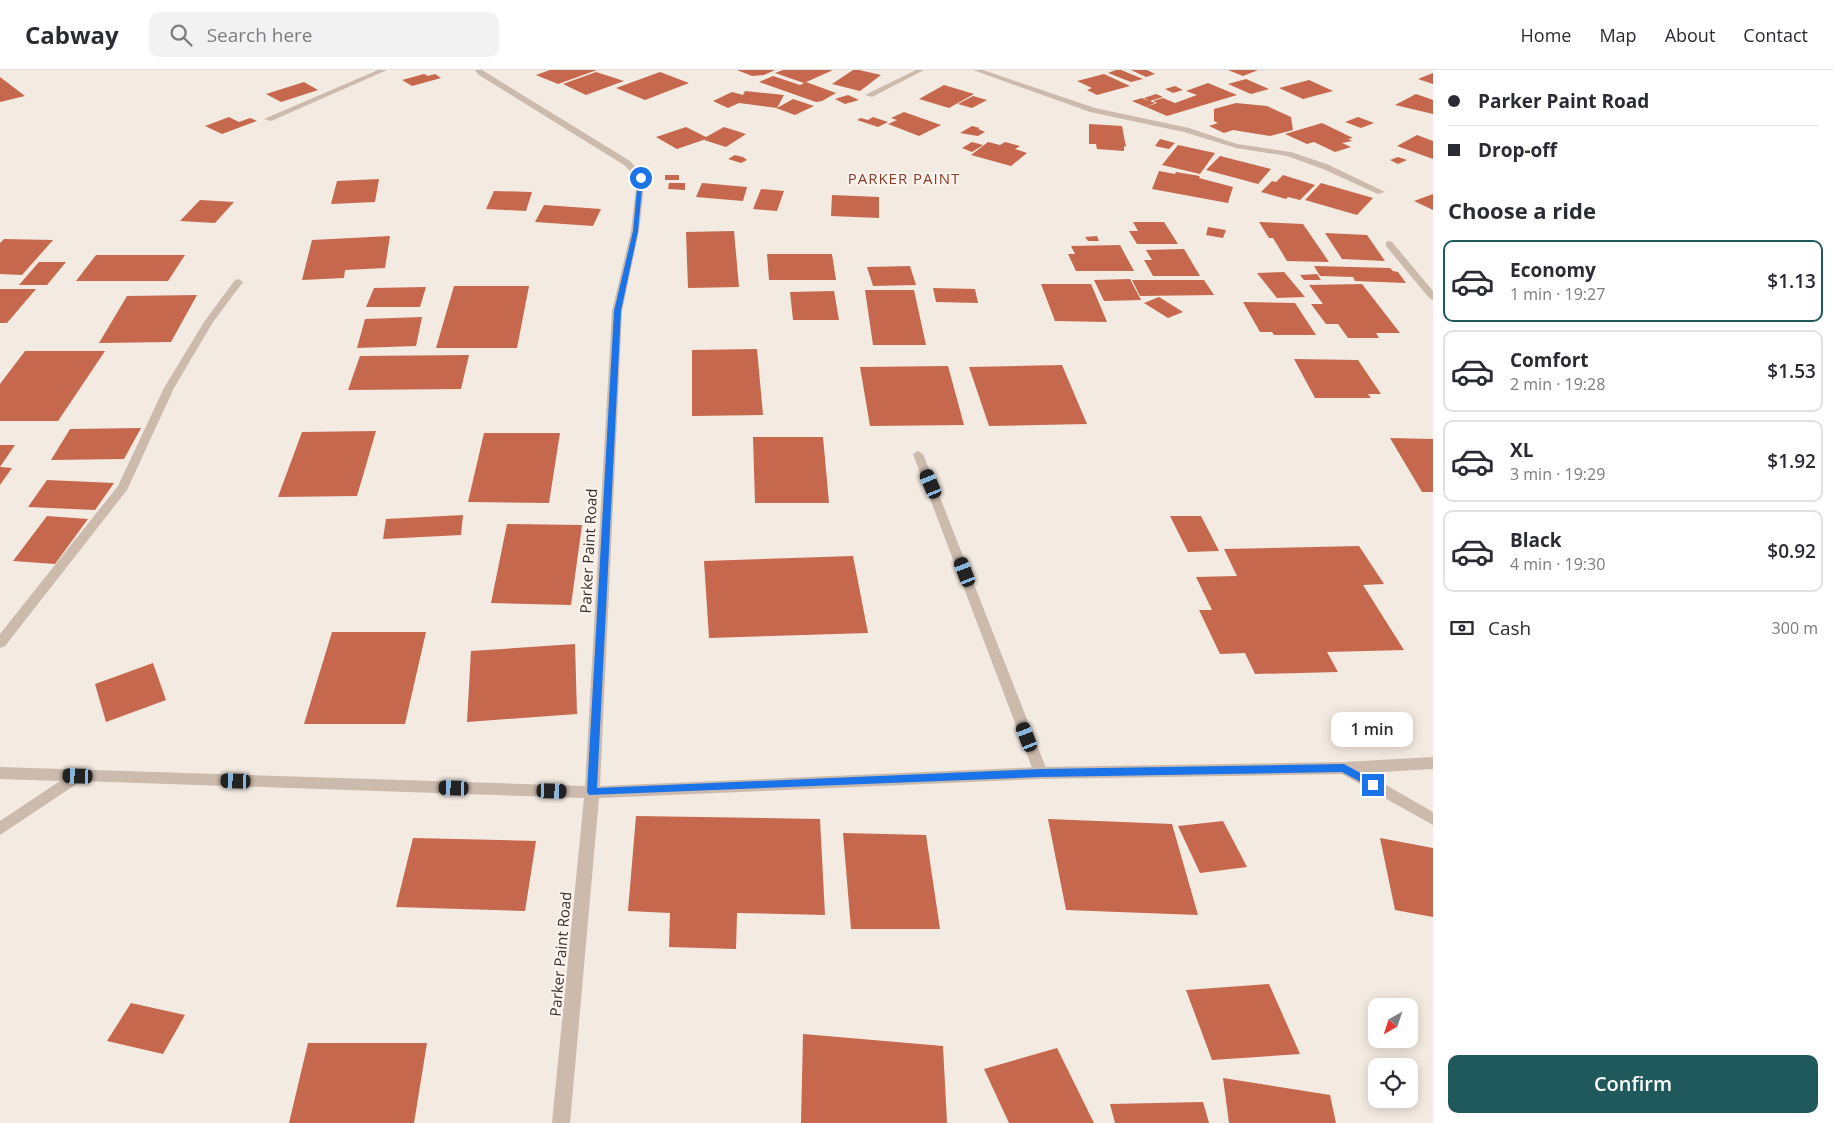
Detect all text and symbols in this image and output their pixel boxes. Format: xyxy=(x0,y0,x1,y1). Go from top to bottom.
search box xyxy=(149,12,499,57)
text: Cabway xyxy=(25,18,119,51)
icon: search xyxy=(167,21,195,49)
text: Search here xyxy=(207,22,313,48)
text: Home xyxy=(1521,23,1571,47)
text: Map xyxy=(1599,23,1637,47)
text: About xyxy=(1665,23,1715,47)
text: Contact xyxy=(1743,23,1808,47)
text: Parker Paint Road xyxy=(1478,88,1649,114)
text: Drop-off xyxy=(1478,137,1557,163)
route start xyxy=(630,167,652,189)
district label: PARKER PAINT xyxy=(848,168,960,188)
text: Choose a ride xyxy=(1448,195,1596,225)
text: Economy xyxy=(1510,257,1596,283)
icon: car xyxy=(1450,259,1495,304)
text: $1.13 xyxy=(1767,268,1816,294)
text: 1 min · 19:27 xyxy=(1510,283,1605,305)
text: Comfort xyxy=(1510,347,1589,373)
icon: car xyxy=(1450,349,1495,394)
text: $1.53 xyxy=(1767,358,1816,384)
text: 2 min · 19:28 xyxy=(1510,373,1605,395)
text: XL xyxy=(1510,437,1533,463)
icon: car xyxy=(1450,439,1495,484)
text: $1.92 xyxy=(1767,448,1816,474)
text: 3 min · 19:29 xyxy=(1510,463,1605,485)
car xyxy=(918,467,943,501)
street label: Parker Paint Road xyxy=(575,488,601,614)
text: Black xyxy=(1510,527,1562,553)
icon: car xyxy=(1450,529,1495,574)
text: $0.92 xyxy=(1767,538,1816,564)
text: 4 min · 19:30 xyxy=(1510,553,1605,575)
car xyxy=(952,555,977,589)
icon: cash xyxy=(1448,614,1476,642)
text: Cash xyxy=(1488,615,1531,641)
text: 300 m xyxy=(1772,617,1818,639)
callout: 1 min xyxy=(1332,712,1414,748)
text: 1 min xyxy=(1350,718,1394,740)
car xyxy=(1014,720,1039,754)
car xyxy=(62,768,93,784)
car xyxy=(220,773,251,789)
route end xyxy=(1362,774,1384,796)
car xyxy=(438,780,469,796)
car xyxy=(536,783,567,799)
street label: Parker Paint Road xyxy=(545,891,575,1017)
north arrow xyxy=(1368,998,1418,1048)
map controls xyxy=(1368,998,1418,1108)
button: Confirm xyxy=(1448,1055,1818,1113)
button: locate xyxy=(1368,1058,1418,1108)

